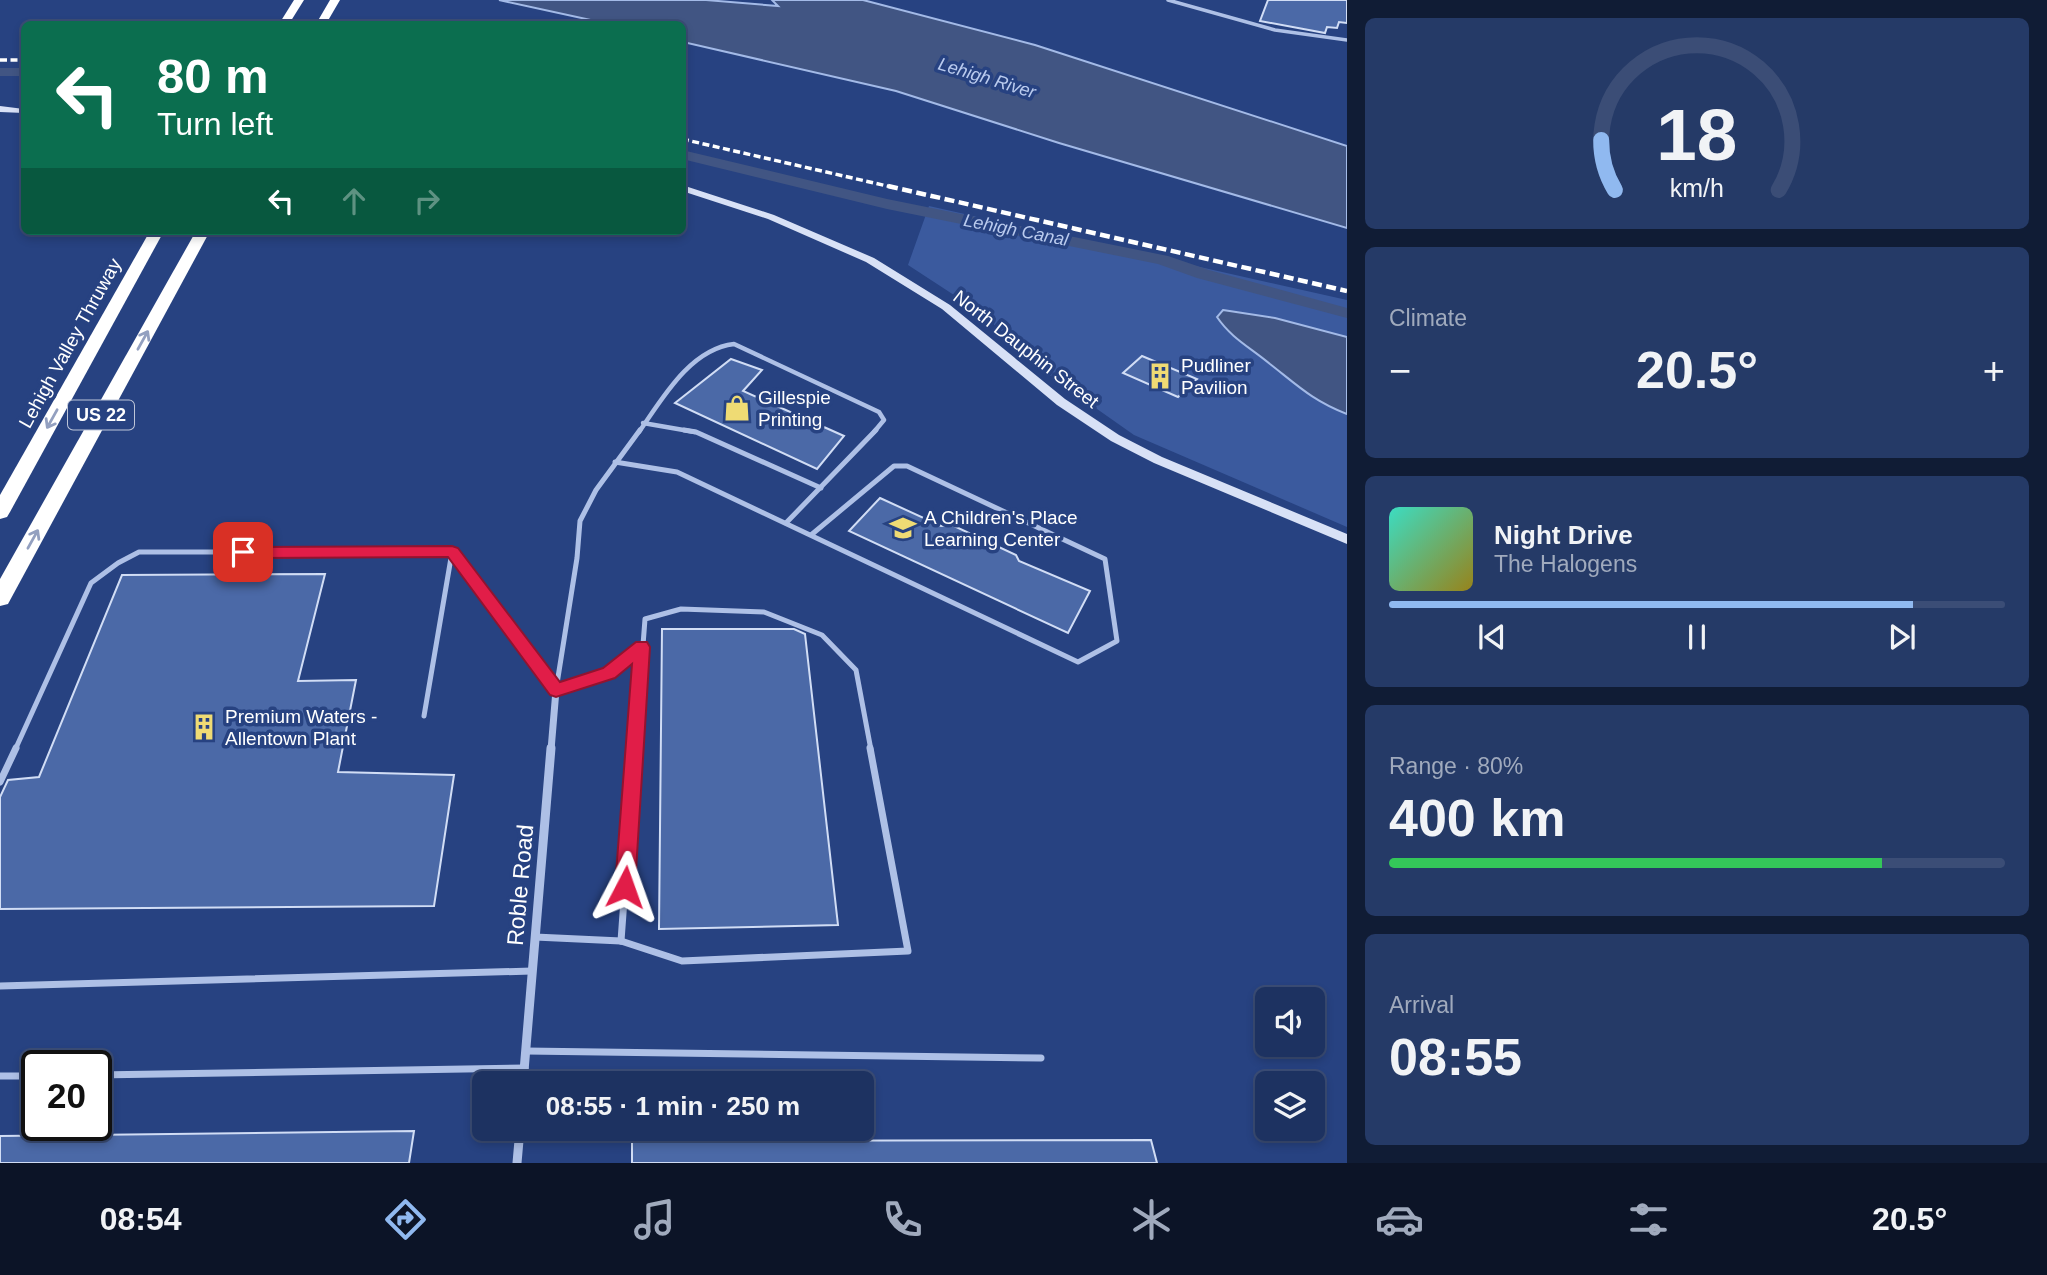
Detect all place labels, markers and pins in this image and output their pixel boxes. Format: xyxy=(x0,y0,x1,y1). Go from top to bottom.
place label: Pudliner Pavilion xyxy=(1181,355,1251,398)
building icon: Pudliner Pavilion xyxy=(1145,361,1175,391)
place label: Gillespie Printing xyxy=(758,387,831,430)
shop icon: Gillespie Printing xyxy=(722,393,752,423)
place label: A Children's Place Learning Center xyxy=(924,507,1078,550)
school or university icon: A Children's Place Learning Center xyxy=(888,513,918,543)
pin xyxy=(213,522,273,582)
place label: Premium Waters - Allentown Plant xyxy=(225,706,377,749)
building icon: Premium Waters - Allentown Plant xyxy=(189,712,219,742)

